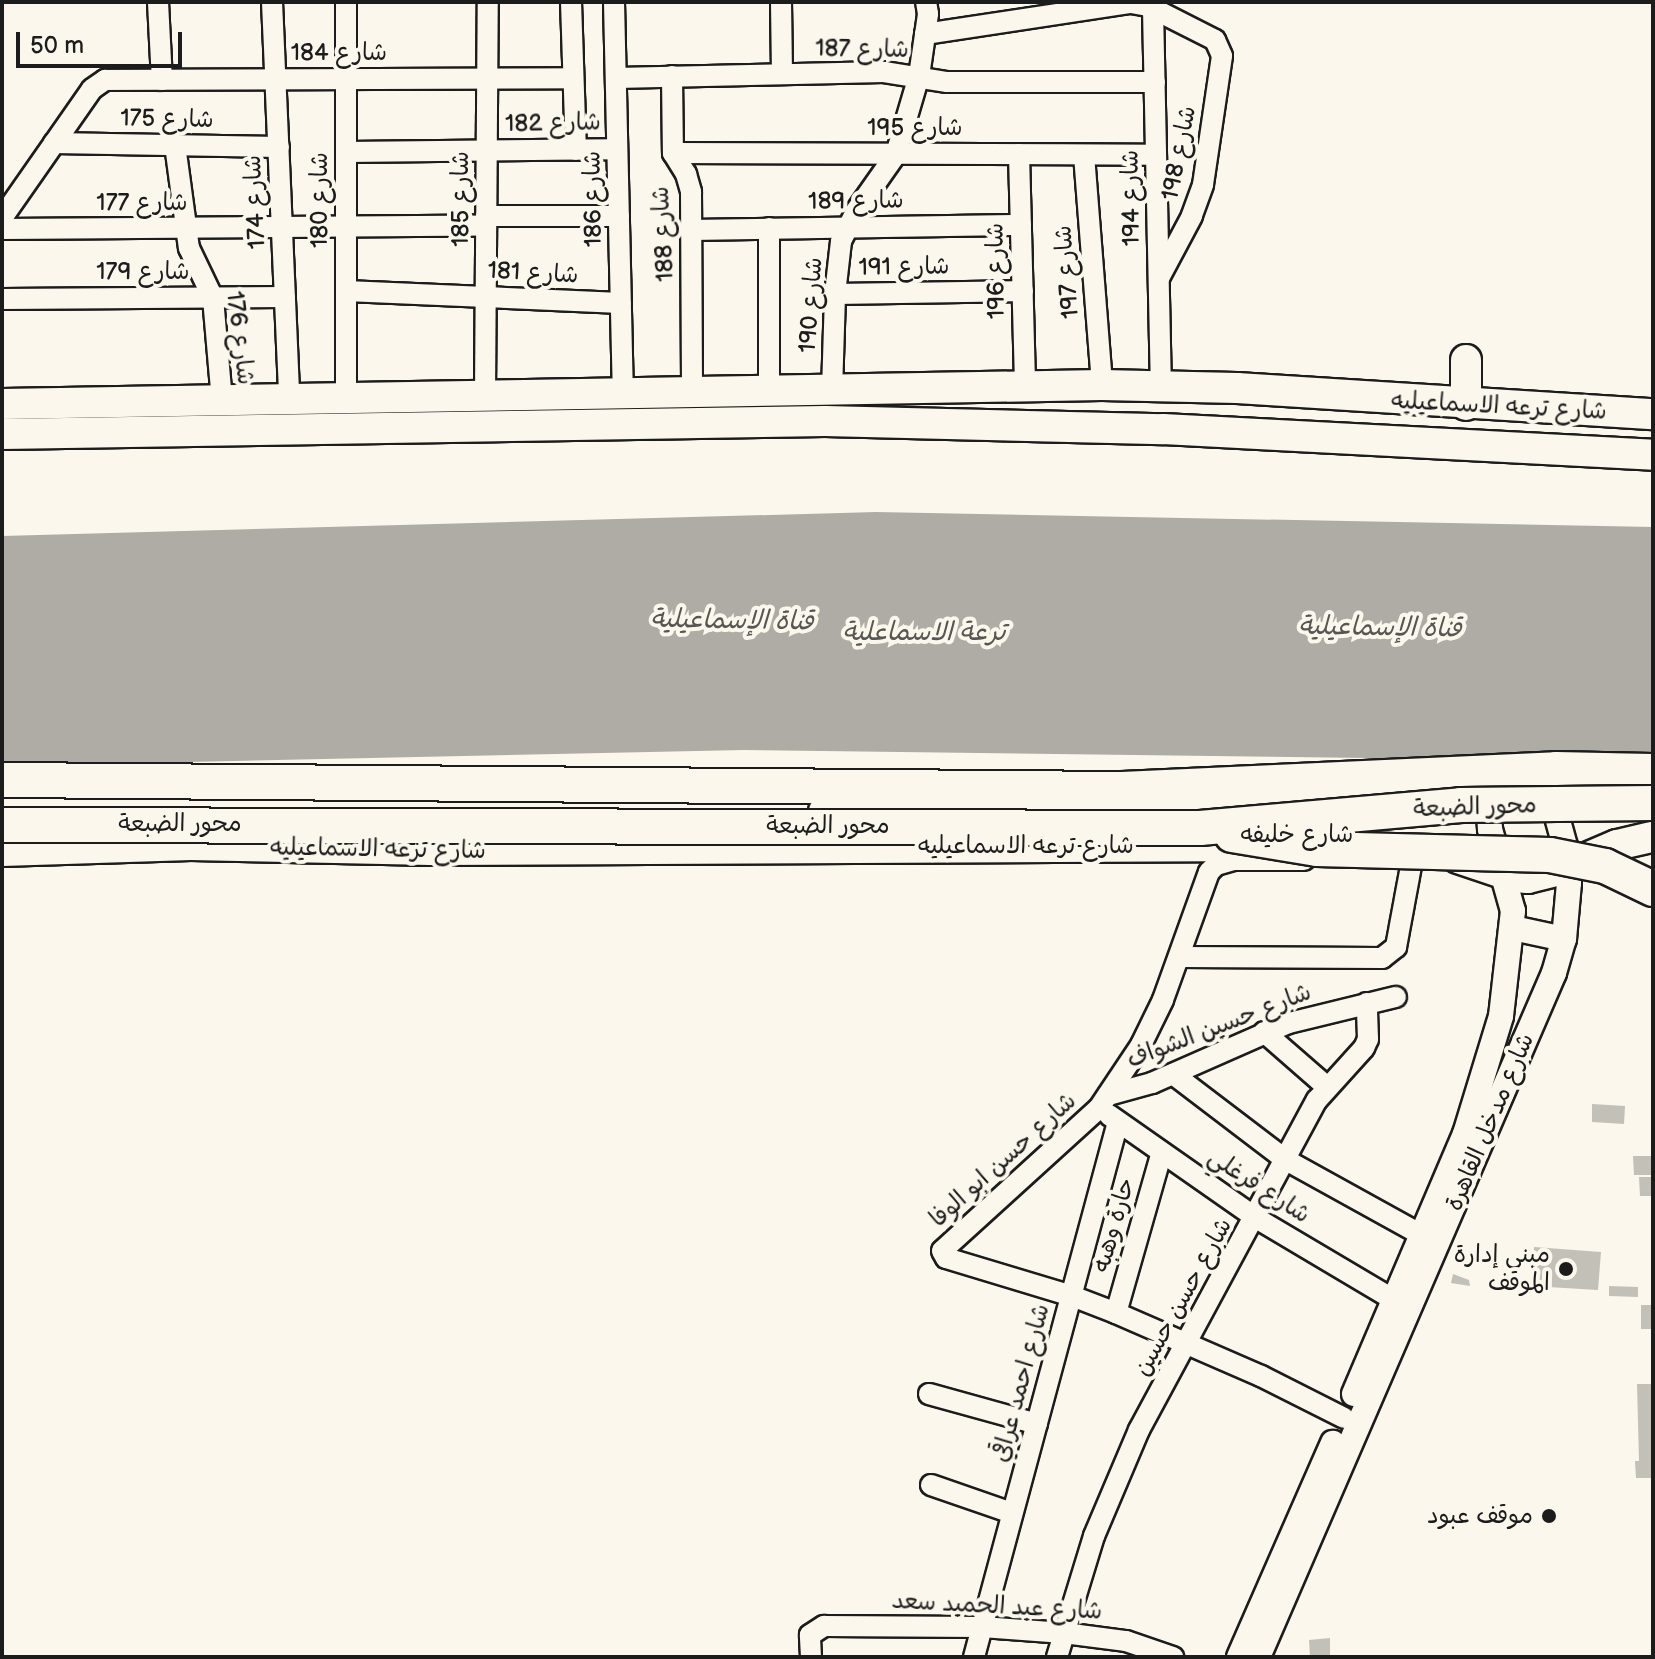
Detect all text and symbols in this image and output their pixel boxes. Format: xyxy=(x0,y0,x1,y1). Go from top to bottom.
scale bar xyxy=(20,16,186,66)
text: 50 m xyxy=(30,31,84,60)
street label: شارع 187 xyxy=(815,34,909,64)
street label: شارع 184 xyxy=(291,39,387,67)
street label: شارع 198 xyxy=(1156,103,1202,203)
street label: شارع 175 xyxy=(120,104,214,134)
street label: شارع 182 xyxy=(505,108,601,138)
street label: شارع 195 xyxy=(867,114,963,142)
street label: شارع 194 xyxy=(1116,150,1146,246)
street label: شارع 185 xyxy=(447,151,475,247)
street label: شارع 186 xyxy=(578,151,608,247)
street label: شارع 180 xyxy=(306,152,334,248)
street label: شارع 174 xyxy=(238,154,272,250)
street label: شارع 188 xyxy=(646,185,680,283)
street label: شارع 189 xyxy=(808,186,904,216)
street label: شارع 177 xyxy=(96,189,188,217)
street label: شارع 196 xyxy=(981,223,1011,319)
street label: شارع 197 xyxy=(1049,224,1085,320)
street label: شارع 191 xyxy=(858,252,950,282)
street label: شارع 181 xyxy=(487,256,579,290)
street label: شارع 190 xyxy=(793,256,829,354)
street label: شارع 179 xyxy=(96,258,190,286)
street label: شارع 176 xyxy=(220,290,260,386)
street label: شارع ترعه الاسماعيليه xyxy=(1390,386,1608,426)
water label: قناة الإسماعيلية xyxy=(650,604,814,638)
water label: قناة الإسماعيلية xyxy=(1298,611,1462,645)
water label: ترعة الاسماعلية xyxy=(842,617,1006,649)
street label: محور الضبعة xyxy=(1413,790,1537,824)
street label: محور الضبعة xyxy=(118,810,242,838)
street label: محور الضبعة xyxy=(766,812,890,840)
street label: شارع خليفه xyxy=(1241,821,1353,849)
street label: شارع ترعه الاسماعيليه xyxy=(918,832,1134,860)
street label: شارع ترعه الاسماعيليه xyxy=(270,833,486,865)
street label: شارع حسين الشواف xyxy=(1123,978,1315,1074)
street label: شارع مدخل القاهرة xyxy=(1440,1029,1540,1215)
street label: شارع حسن ابو الوفا xyxy=(924,1087,1082,1233)
street label: شارع فرغلي xyxy=(1203,1142,1315,1230)
street label: حارة وهبه xyxy=(1087,1175,1141,1275)
street label: شارع حسن حسين xyxy=(1128,1213,1238,1381)
place label: مبنى إدارة الموقف xyxy=(1454,1241,1550,1297)
marker: مبنى إدارة الموقف xyxy=(1557,1260,1575,1278)
street label: شارع احمد عراقي xyxy=(986,1301,1056,1465)
place label: موقف عبود xyxy=(1427,1502,1533,1530)
marker: موقف عبود xyxy=(1540,1507,1558,1525)
street label: شارع عبد الحميد سعد xyxy=(891,1586,1103,1626)

